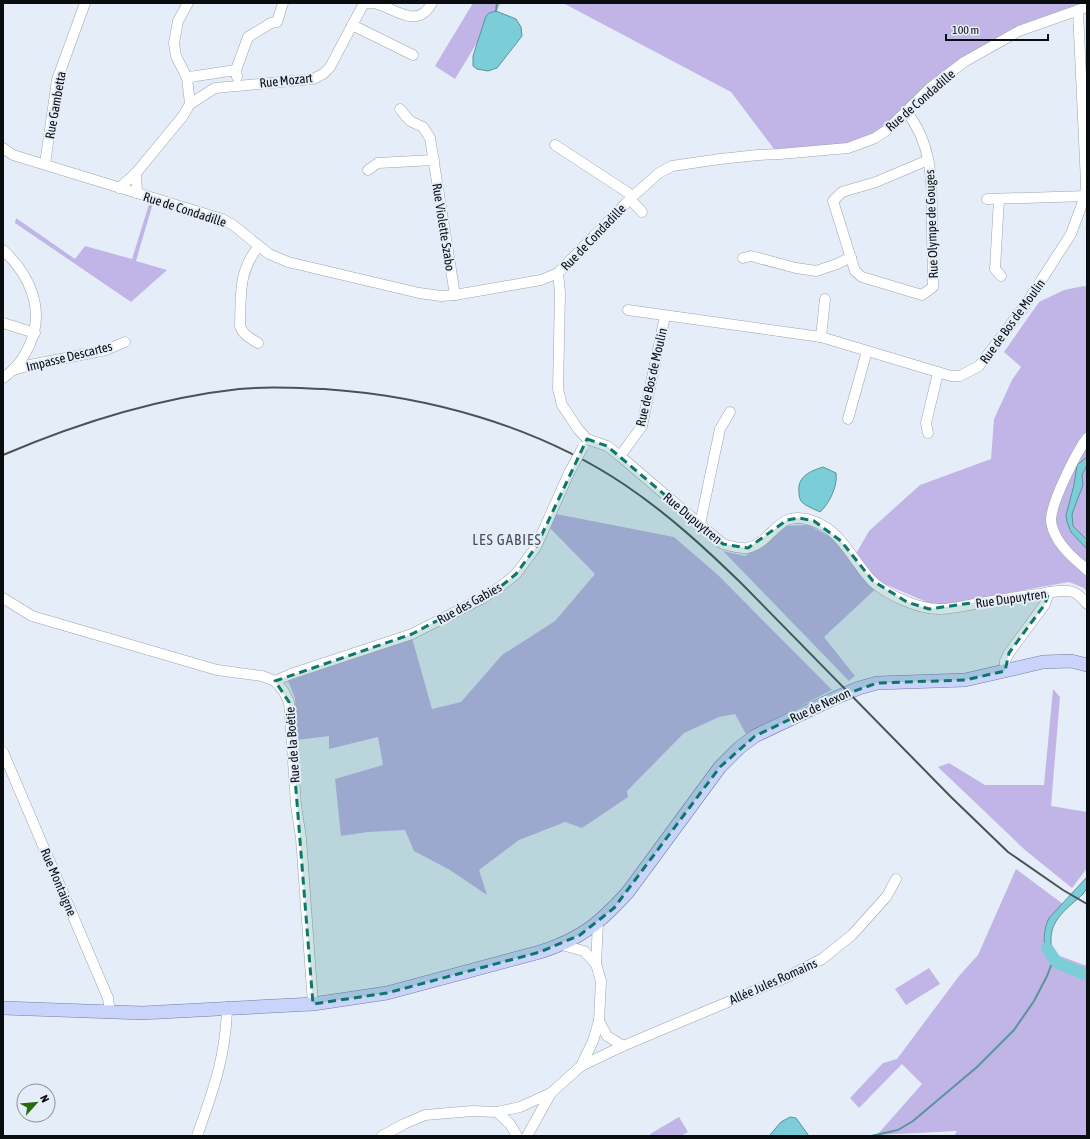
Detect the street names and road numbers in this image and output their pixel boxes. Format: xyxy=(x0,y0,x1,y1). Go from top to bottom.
street label: Rue de Condadille xyxy=(883,66,958,134)
street label: Rue Gambetta xyxy=(42,70,69,140)
street label: Rue Mozart xyxy=(259,70,314,91)
street label: Rue Olympe de Gouges xyxy=(922,169,941,279)
street label: Rue Violette Szabo xyxy=(429,182,458,272)
street label: Rue de Condadille xyxy=(141,189,228,230)
street label: Rue de Condadille xyxy=(558,201,629,274)
street label: Rue de Bos de Moulin xyxy=(977,276,1048,366)
street label: Rue de Bos de Moulin xyxy=(633,326,670,428)
street label: Impasse Descartes xyxy=(25,338,114,374)
street label: Rue Dupuytren xyxy=(660,490,725,547)
street label: Rue des Gabies xyxy=(434,579,504,627)
street label: Rue Dupuytren xyxy=(975,586,1048,611)
street label: Rue de Nexon xyxy=(787,685,853,726)
street label: Rue de la Boétie xyxy=(282,706,303,784)
street label: Rue Montaigne xyxy=(38,846,80,918)
street label: Allée Jules Romains xyxy=(727,955,820,1008)

